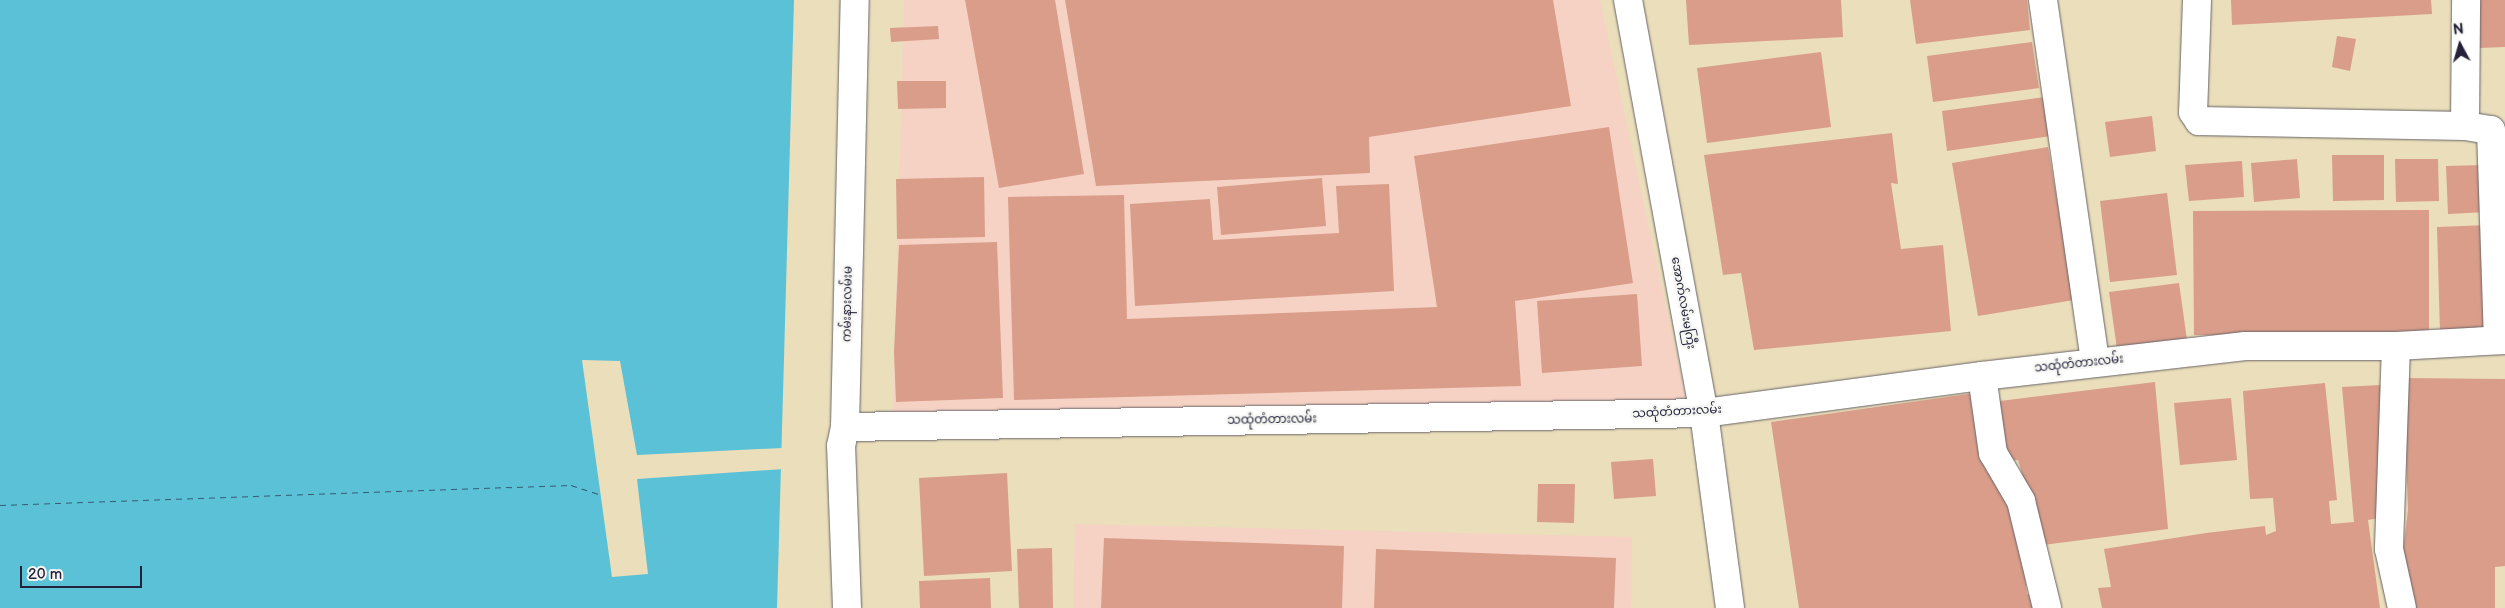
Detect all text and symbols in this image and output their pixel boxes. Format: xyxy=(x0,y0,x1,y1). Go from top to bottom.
north arrow xyxy=(2435,20,2485,70)
text: N xyxy=(2452,21,2464,39)
street label: အောက်လမ်းမကြီး xyxy=(1668,256,1698,350)
street label: ကမ်းနားလမ်းမ xyxy=(840,266,856,342)
street label: သထုံတံတားလမ်း xyxy=(2034,352,2124,376)
street label: သထုံတံတားလမ်း xyxy=(1632,402,1722,422)
street label: သထုံတံတားလမ်း xyxy=(1227,412,1317,428)
scale bar xyxy=(22,556,145,588)
text: 20 m xyxy=(28,565,62,584)

